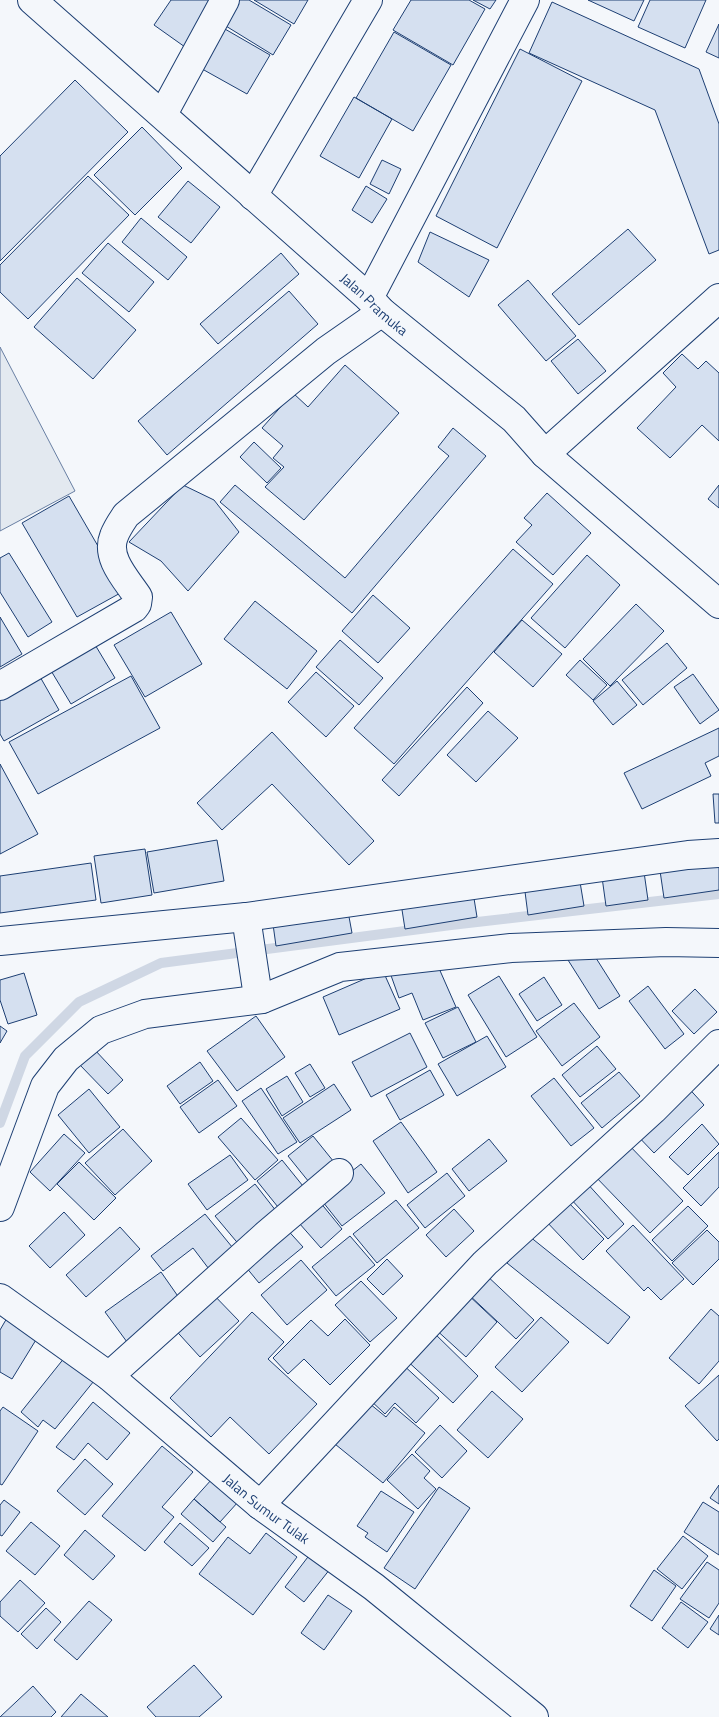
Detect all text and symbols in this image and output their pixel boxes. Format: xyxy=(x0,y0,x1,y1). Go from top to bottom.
street label: Jalan Pramuka xyxy=(336,267,413,340)
street label: Jalan Sumur Tulak xyxy=(219,1468,315,1549)

